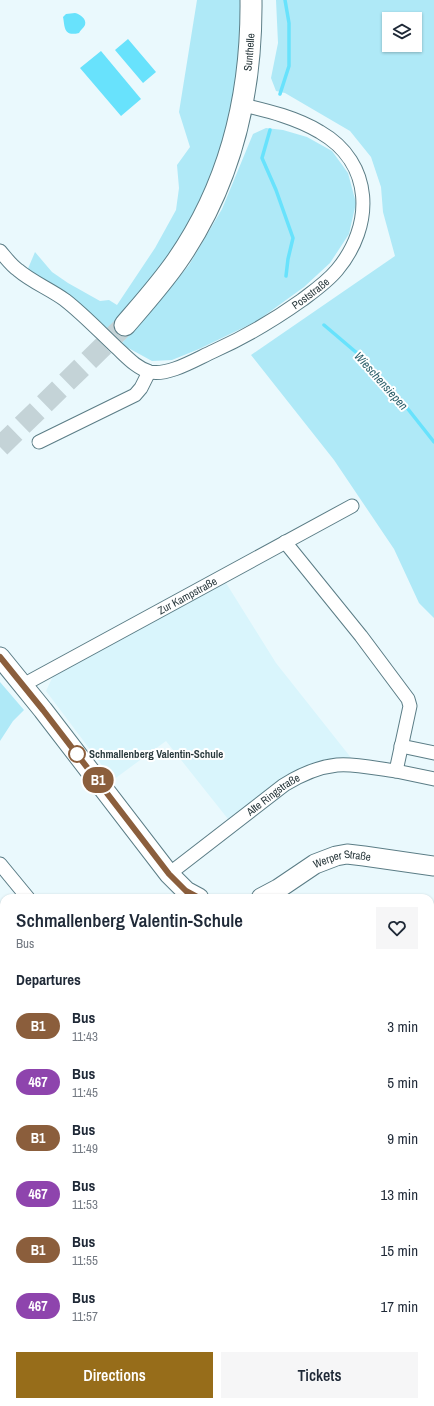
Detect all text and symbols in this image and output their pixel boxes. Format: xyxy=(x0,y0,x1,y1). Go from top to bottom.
map controls xyxy=(382,12,422,52)
button: layers xyxy=(382,12,422,52)
street label: Sunthelle xyxy=(240,33,257,72)
street label: Poststraße xyxy=(289,275,332,312)
water label: Wieschensiepen xyxy=(351,348,411,414)
street label: Zur Kampstraße xyxy=(155,574,219,617)
marker: Schmallenberg Valentin-Schule xyxy=(68,745,86,763)
place label: Schmallenberg Valentin-Schule xyxy=(89,747,223,761)
line badge: B1 xyxy=(80,767,116,793)
street label: Alte Ringstraße xyxy=(243,770,302,819)
text: B1 xyxy=(91,771,105,789)
street label: Werper Straße xyxy=(311,847,372,871)
text: Schmallenberg Valentin-Schule xyxy=(16,907,243,933)
button: heart xyxy=(376,907,418,949)
text: Bus xyxy=(16,935,34,952)
text: Departures xyxy=(16,969,81,990)
text: Bus xyxy=(72,1007,95,1028)
text: 3 min xyxy=(387,1016,418,1037)
text: B1 xyxy=(31,1017,45,1035)
text: 11:43 xyxy=(72,1028,98,1045)
text: Bus xyxy=(72,1063,95,1084)
text: 5 min xyxy=(387,1072,418,1093)
text: 467 xyxy=(28,1073,48,1091)
text: 11:45 xyxy=(72,1084,98,1101)
text: Bus xyxy=(72,1119,95,1140)
text: 9 min xyxy=(387,1128,418,1149)
text: B1 xyxy=(31,1129,45,1147)
text: 11:49 xyxy=(72,1140,98,1157)
text: Bus xyxy=(72,1175,95,1196)
text: 13 min xyxy=(380,1184,418,1205)
text: 467 xyxy=(28,1185,48,1203)
text: 11:53 xyxy=(72,1196,98,1213)
text: Bus xyxy=(72,1231,95,1252)
text: 15 min xyxy=(380,1240,418,1261)
text: B1 xyxy=(31,1241,45,1259)
text: 11:55 xyxy=(72,1252,98,1269)
text: Bus xyxy=(72,1287,95,1308)
text: 17 min xyxy=(380,1296,418,1317)
text: 467 xyxy=(28,1297,48,1315)
text: 11:57 xyxy=(72,1308,98,1325)
button: Directions xyxy=(16,1352,213,1398)
button: Tickets xyxy=(221,1352,418,1398)

